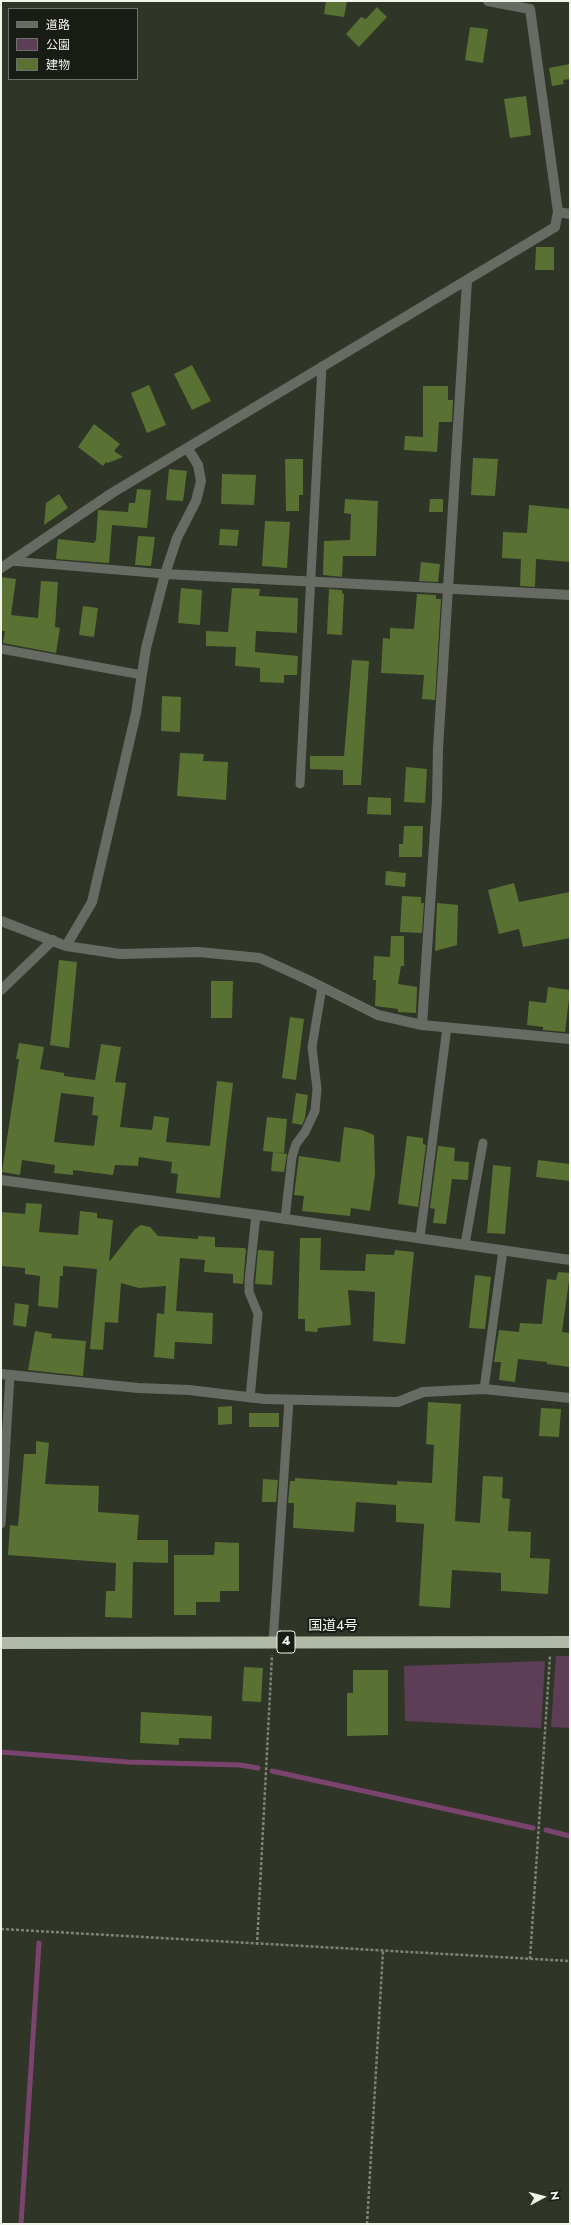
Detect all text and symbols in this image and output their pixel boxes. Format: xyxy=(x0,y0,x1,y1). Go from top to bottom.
legend xyxy=(8,8,138,80)
text: 道路 xyxy=(46,16,70,34)
text: 公園 xyxy=(46,36,70,54)
text: 建物 xyxy=(46,56,70,74)
street label: 国道4号 xyxy=(308,1619,358,1635)
road number: 4 xyxy=(277,1631,295,1653)
north arrow xyxy=(523,2177,563,2217)
text: N xyxy=(546,2190,563,2201)

